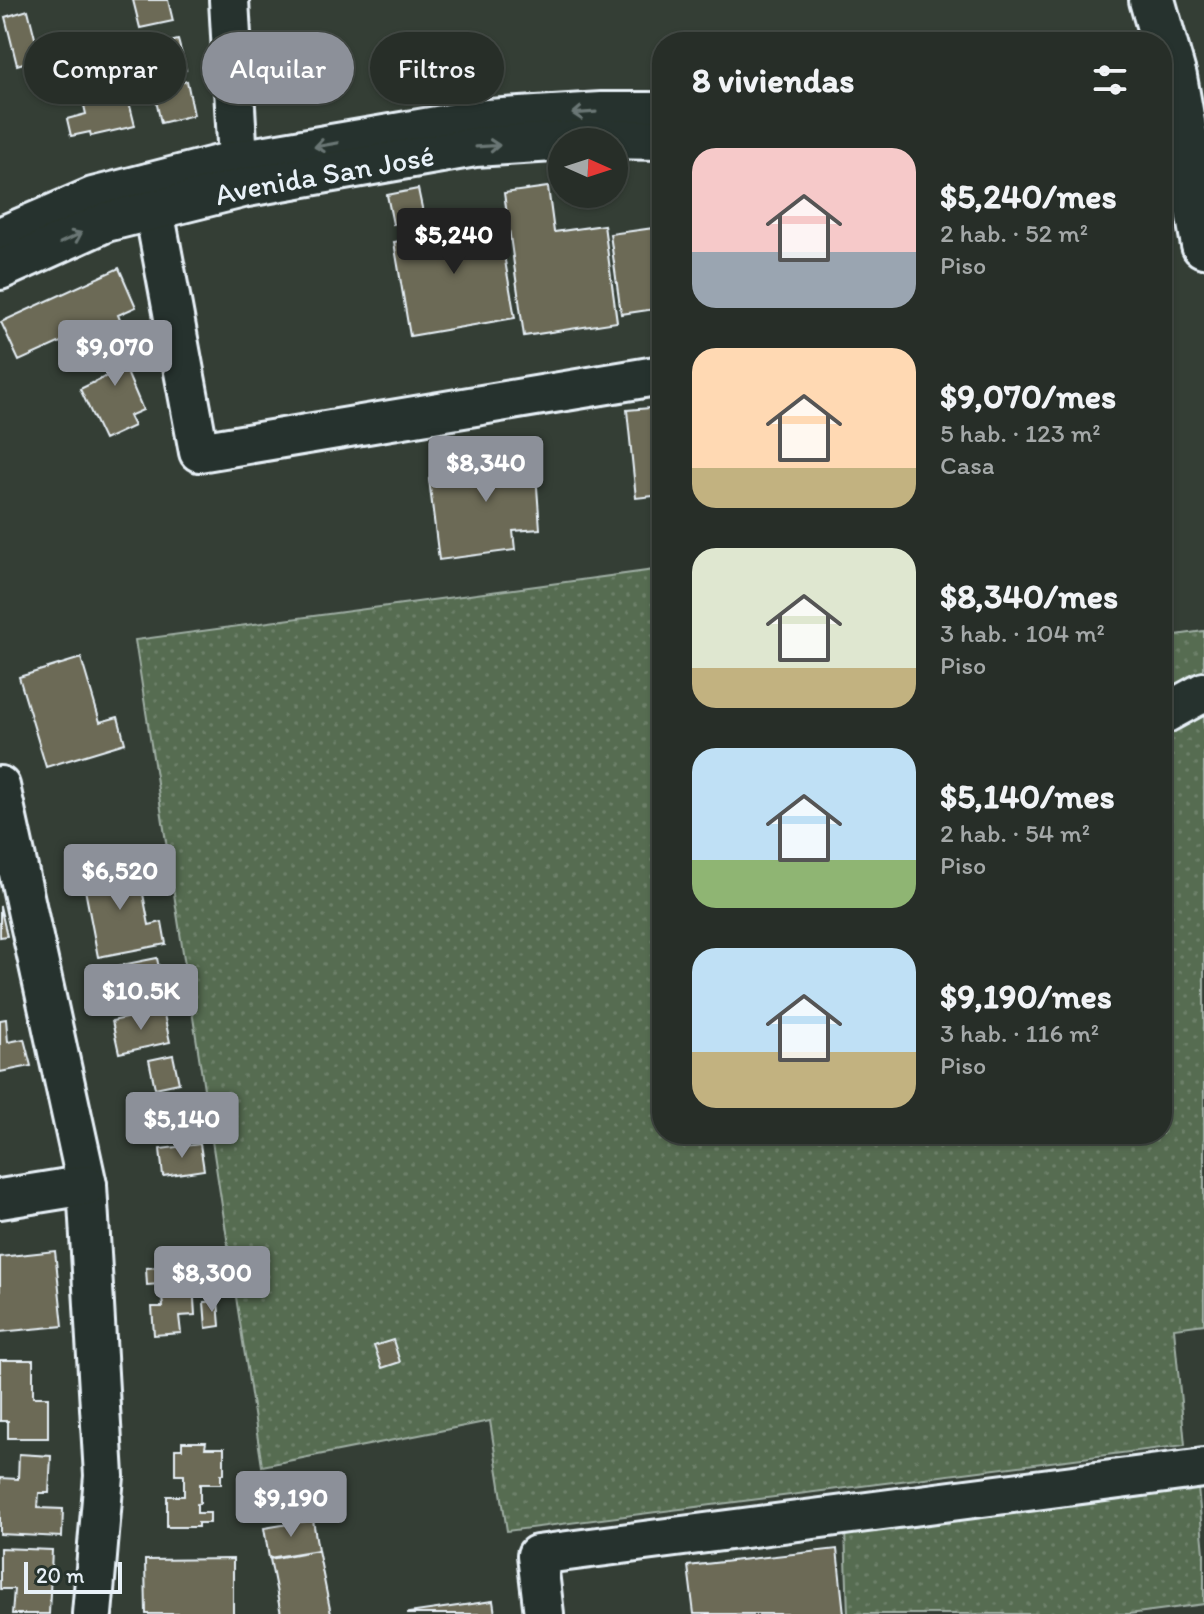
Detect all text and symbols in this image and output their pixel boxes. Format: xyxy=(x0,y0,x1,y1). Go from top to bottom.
chip: Comprar xyxy=(24,32,186,104)
chip: Alquilar xyxy=(202,32,354,104)
chip: Filtros xyxy=(370,32,504,104)
icon: filters xyxy=(1088,58,1132,102)
text: 8 viviendas xyxy=(692,60,854,101)
one-way arrow xyxy=(571,106,598,121)
north arrow xyxy=(548,128,628,208)
map controls xyxy=(548,128,628,208)
street label: Avenida San José xyxy=(211,136,437,213)
one-way arrow xyxy=(314,138,340,153)
one-way arrow xyxy=(474,138,501,153)
text: $5,240/mes xyxy=(940,176,1117,217)
icon: home xyxy=(756,180,852,276)
pin: $5,240 xyxy=(389,208,519,276)
text: 2 hab. · 52 m² xyxy=(940,217,1088,249)
text: $5,240 xyxy=(415,218,493,250)
one-way arrow xyxy=(59,230,83,245)
text: Piso xyxy=(940,249,986,281)
pin: $9,070 xyxy=(50,320,180,388)
text: $9,070 xyxy=(76,330,154,362)
text: $9,070/mes xyxy=(940,376,1116,417)
icon: home xyxy=(756,380,852,476)
text: 5 hab. · 123 m² xyxy=(940,417,1101,449)
pin: $8,340 xyxy=(421,436,551,504)
text: $8,340 xyxy=(446,446,526,478)
text: Casa xyxy=(940,449,995,481)
text: $8,340/mes xyxy=(940,576,1118,617)
icon: home xyxy=(756,580,852,676)
text: 3 hab. · 104 m² xyxy=(940,617,1105,649)
text: Piso xyxy=(940,649,986,681)
text: $5,140/mes xyxy=(940,776,1115,817)
icon: home xyxy=(756,780,852,876)
text: 2 hab. · 54 m² xyxy=(940,817,1090,849)
pin: $6,520 xyxy=(55,844,185,912)
text: Piso xyxy=(940,849,986,881)
text: $6,520 xyxy=(82,854,158,886)
pin: $10.5K xyxy=(76,964,206,1032)
text: $10.5K xyxy=(102,974,180,1006)
text: $9,190/mes xyxy=(940,976,1112,1017)
icon: home xyxy=(756,980,852,1076)
text: 3 hab. · 116 m² xyxy=(940,1017,1099,1049)
text: Piso xyxy=(940,1049,986,1081)
pin: $5,140 xyxy=(117,1092,247,1160)
text: $5,140 xyxy=(144,1102,220,1134)
pin: $8,300 xyxy=(147,1246,277,1314)
text: $8,300 xyxy=(172,1256,252,1288)
pin: $9,190 xyxy=(226,1471,356,1539)
text: $9,190 xyxy=(254,1481,328,1513)
scale bar xyxy=(24,1558,122,1594)
text: 20 m xyxy=(36,1562,85,1589)

